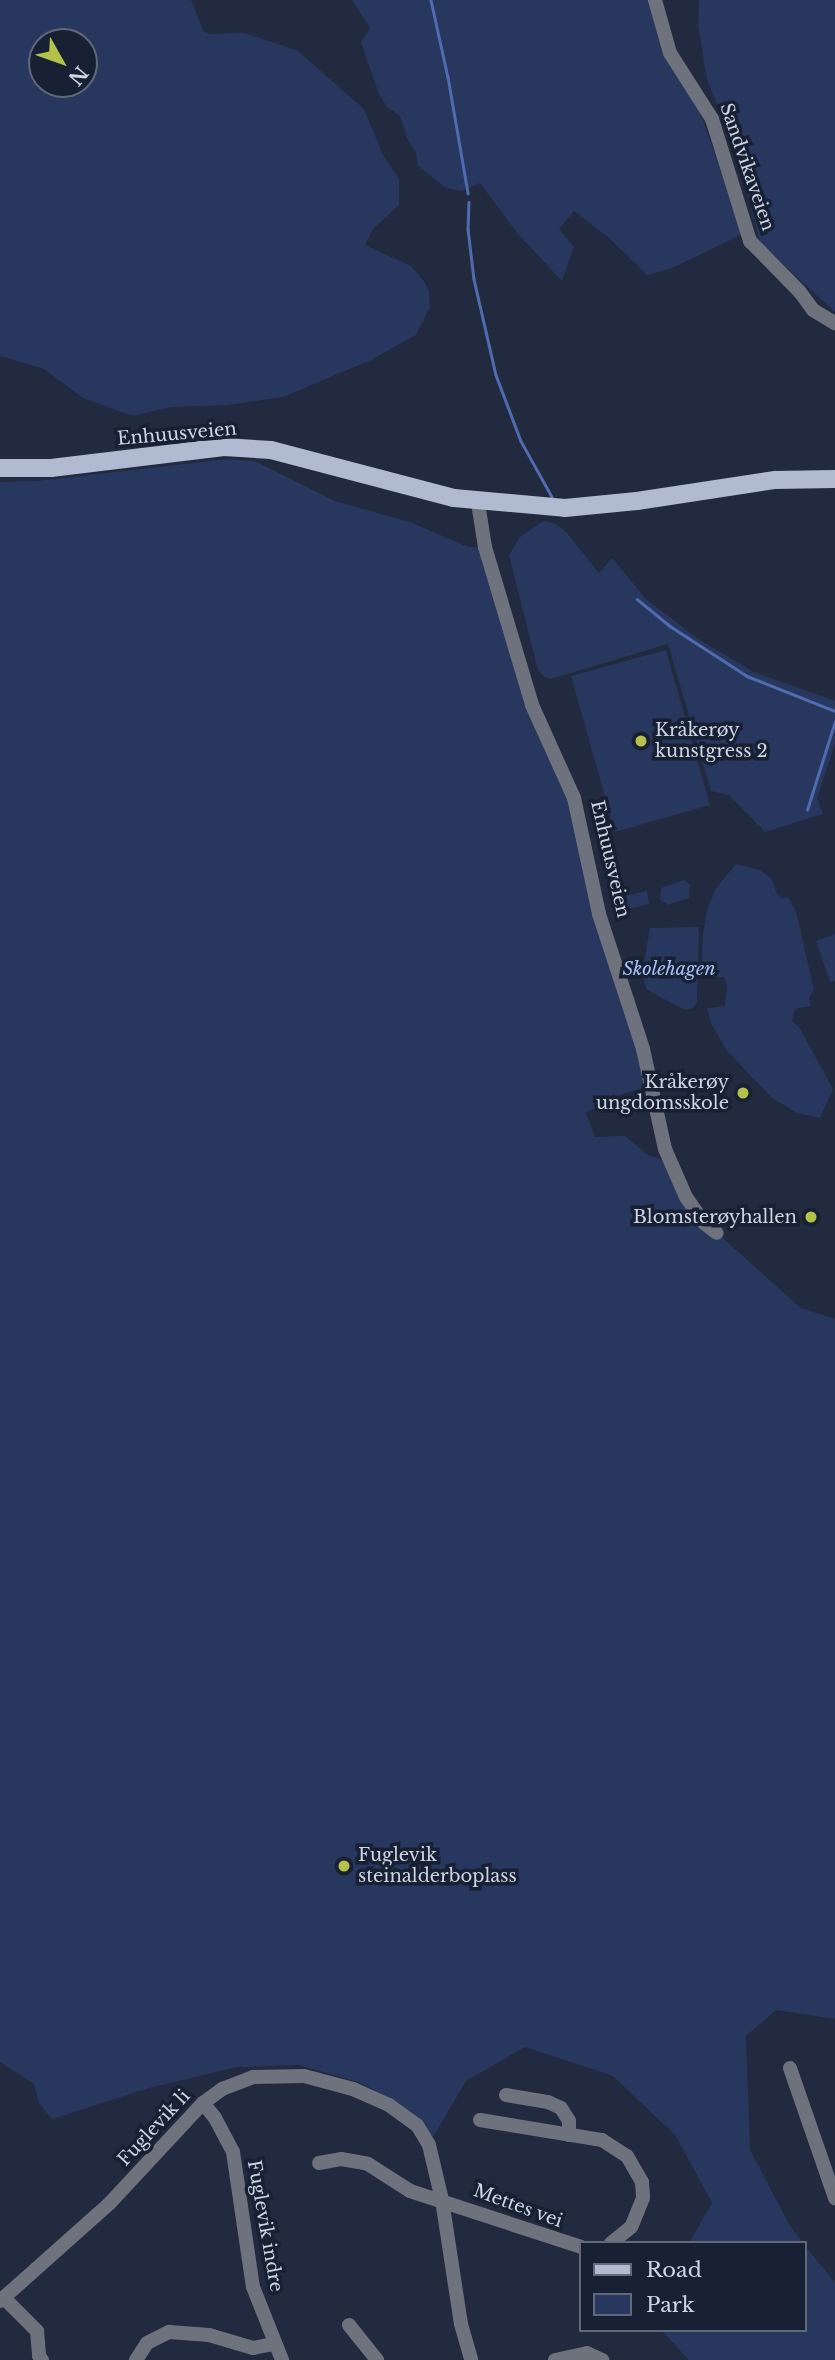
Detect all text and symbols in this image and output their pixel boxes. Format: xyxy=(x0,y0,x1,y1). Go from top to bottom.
north arrow xyxy=(28,28,98,98)
text: N xyxy=(63,61,92,90)
street label: Sandvikaveien xyxy=(715,100,779,234)
street label: Enhuusveien xyxy=(116,418,238,450)
place label: Kråkerøy kunstgress 2 xyxy=(655,720,768,762)
marker: Kråkerøy kunstgress 2 xyxy=(633,733,649,749)
street label: Enhuusveien xyxy=(586,798,634,920)
park label: Skolehagen xyxy=(623,958,715,980)
place label: Kråkerøy ungdomsskole xyxy=(596,1072,729,1114)
marker: Kråkerøy ungdomsskole xyxy=(735,1085,751,1101)
place label: Blomsterøyhallen xyxy=(633,1206,797,1228)
marker: Blomsterøyhallen xyxy=(803,1209,819,1225)
place label: Fuglevik steinalderboplass xyxy=(358,1845,517,1888)
marker: Fuglevik steinalderboplass xyxy=(336,1858,352,1874)
street label: Fuglevik li xyxy=(113,2085,195,2171)
street label: Fuglevik indre xyxy=(243,2158,287,2294)
street label: Mettes vei xyxy=(470,2180,566,2232)
legend xyxy=(580,2241,807,2332)
text: Road xyxy=(646,2257,702,2283)
text: Park xyxy=(646,2292,695,2318)

